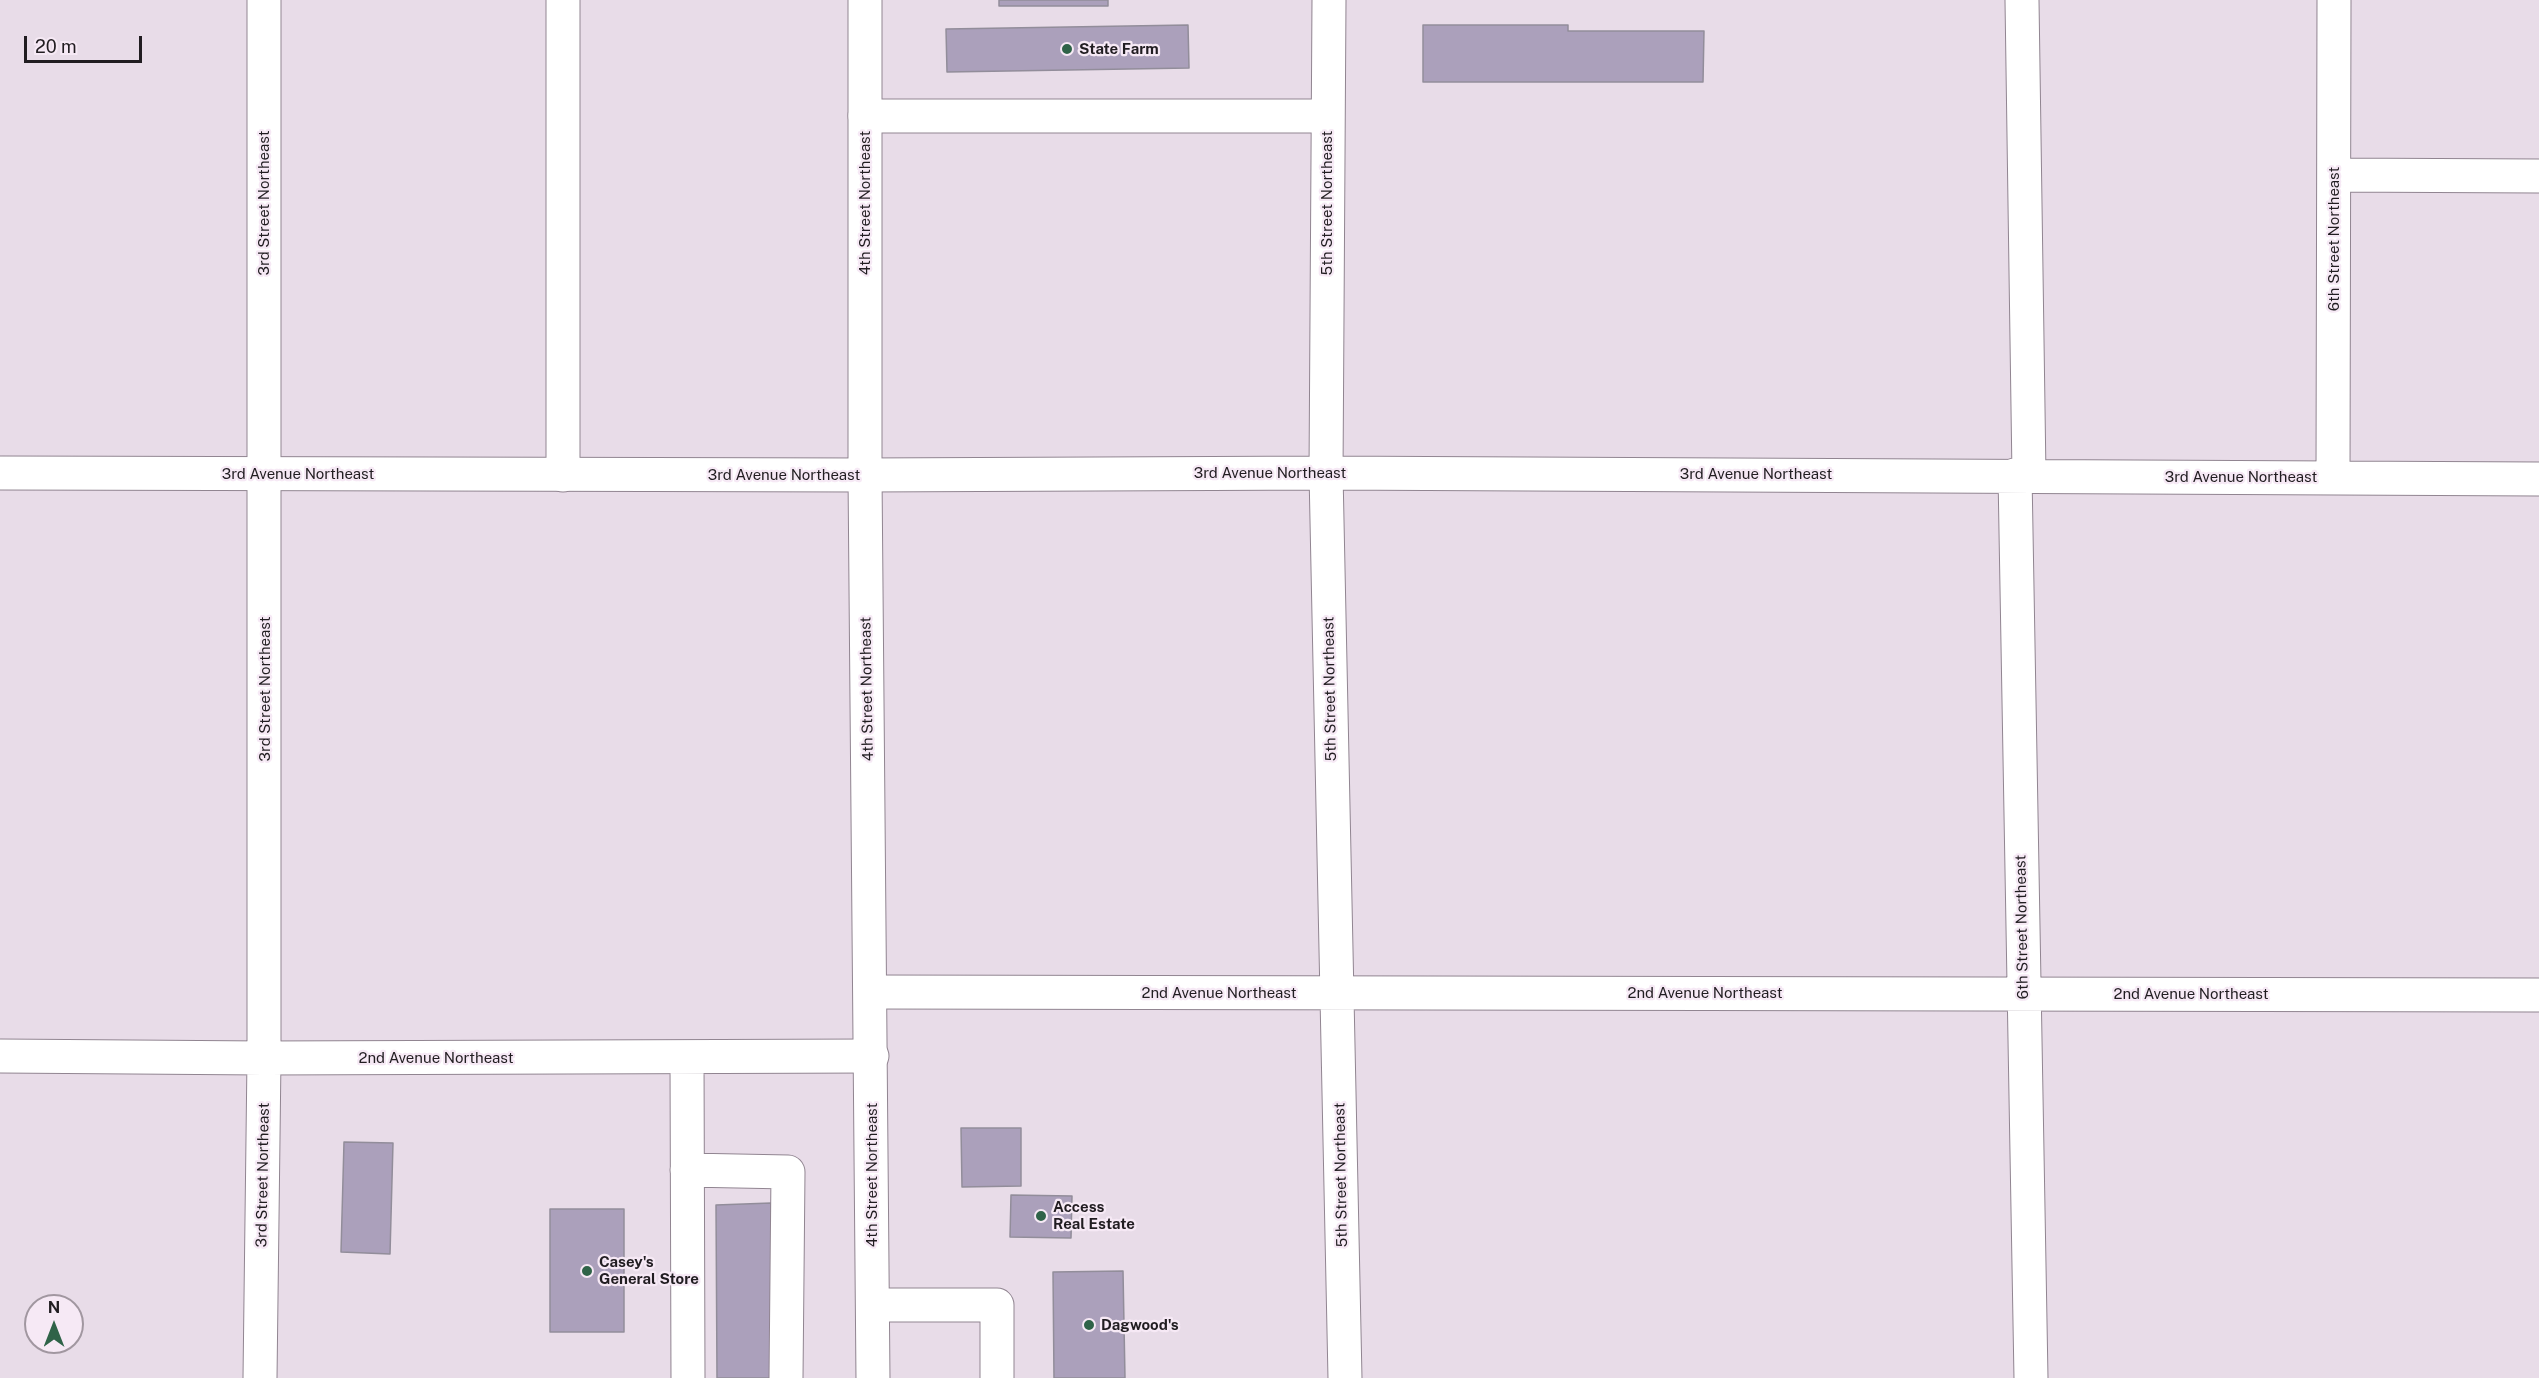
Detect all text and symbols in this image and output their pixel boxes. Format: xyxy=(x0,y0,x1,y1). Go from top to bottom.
scale bar xyxy=(27,24,146,62)
text: 20 m xyxy=(35,36,77,57)
place label: State Farm xyxy=(1079,40,1159,58)
marker: State Farm xyxy=(1060,42,1074,56)
street label: 3rd Street Northeast xyxy=(255,131,273,275)
street label: 4th Street Northeast xyxy=(856,131,874,275)
street label: 5th Street Northeast xyxy=(1318,131,1336,275)
street label: 6th Street Northeast xyxy=(2325,167,2343,311)
street label: 3rd Avenue Northeast xyxy=(1194,464,1346,482)
street label: 3rd Avenue Northeast xyxy=(222,465,374,483)
street label: 3rd Avenue Northeast xyxy=(1680,465,1832,483)
street label: 3rd Avenue Northeast xyxy=(708,466,860,484)
street label: 3rd Avenue Northeast xyxy=(2165,468,2317,486)
street label: 5th Street Northeast xyxy=(1320,616,1340,762)
street label: 3rd Street Northeast xyxy=(256,617,274,761)
street label: 4th Street Northeast xyxy=(857,617,877,761)
street label: 6th Street Northeast xyxy=(2012,855,2032,999)
street label: 2nd Avenue Northeast xyxy=(1141,984,1297,1002)
street label: 2nd Avenue Northeast xyxy=(1627,984,1783,1002)
street label: 2nd Avenue Northeast xyxy=(2113,985,2269,1003)
street label: 2nd Avenue Northeast xyxy=(358,1049,514,1067)
street label: 3rd Street Northeast xyxy=(253,1102,273,1248)
street label: 5th Street Northeast xyxy=(1331,1102,1351,1248)
street label: 4th Street Northeast xyxy=(863,1103,881,1247)
place label: Access Real Estate xyxy=(1053,1198,1135,1233)
marker: Access Real Estate xyxy=(1034,1209,1048,1223)
place label: Casey's General Store xyxy=(599,1253,699,1288)
marker: Casey's General Store xyxy=(580,1264,594,1278)
north arrow xyxy=(24,1294,84,1354)
text: N xyxy=(48,1298,60,1317)
place label: Dagwood's xyxy=(1101,1316,1179,1334)
marker: Dagwood's xyxy=(1082,1318,1096,1332)

